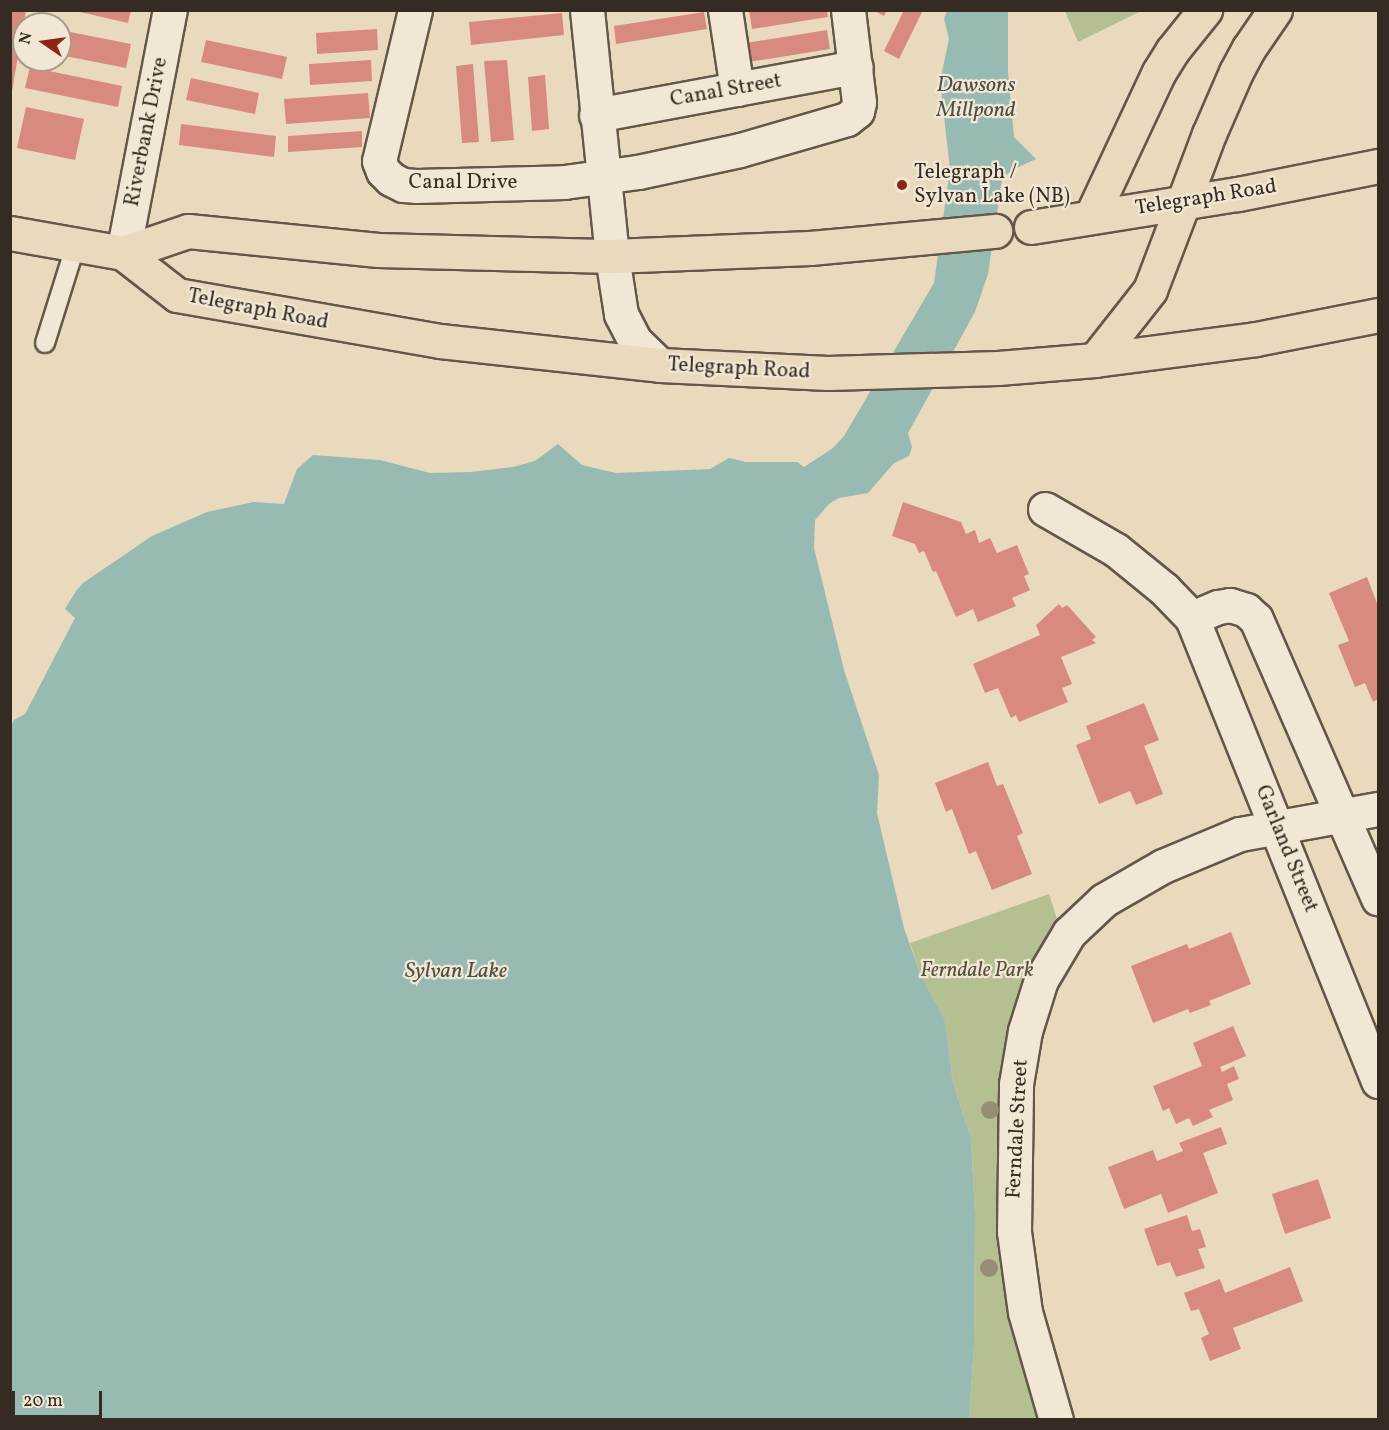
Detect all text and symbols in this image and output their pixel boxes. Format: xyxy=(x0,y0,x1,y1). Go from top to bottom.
north arrow xyxy=(12,12,72,72)
text: N xyxy=(14,30,38,47)
street label: Riverbank Drive xyxy=(120,55,174,209)
street label: Canal Street xyxy=(668,69,784,113)
water label: Dawsons Millpond xyxy=(936,72,1016,124)
place label: Telegraph / Sylvan Lake (NB) xyxy=(914,160,1070,210)
street label: Canal Drive xyxy=(409,170,517,196)
street label: Telegraph Road xyxy=(1133,174,1279,222)
marker: Telegraph / Sylvan Lake (NB) xyxy=(895,178,909,192)
street label: Telegraph Road xyxy=(185,284,331,336)
street label: Telegraph Road xyxy=(667,353,811,385)
street label: Garland Street xyxy=(1249,782,1323,916)
park label: Ferndale Park xyxy=(920,958,1034,984)
water label: Sylvan Lake xyxy=(405,959,507,985)
street label: Ferndale Street xyxy=(1002,1059,1034,1199)
scale bar xyxy=(15,1379,105,1417)
text: 20 m xyxy=(23,1389,63,1414)

